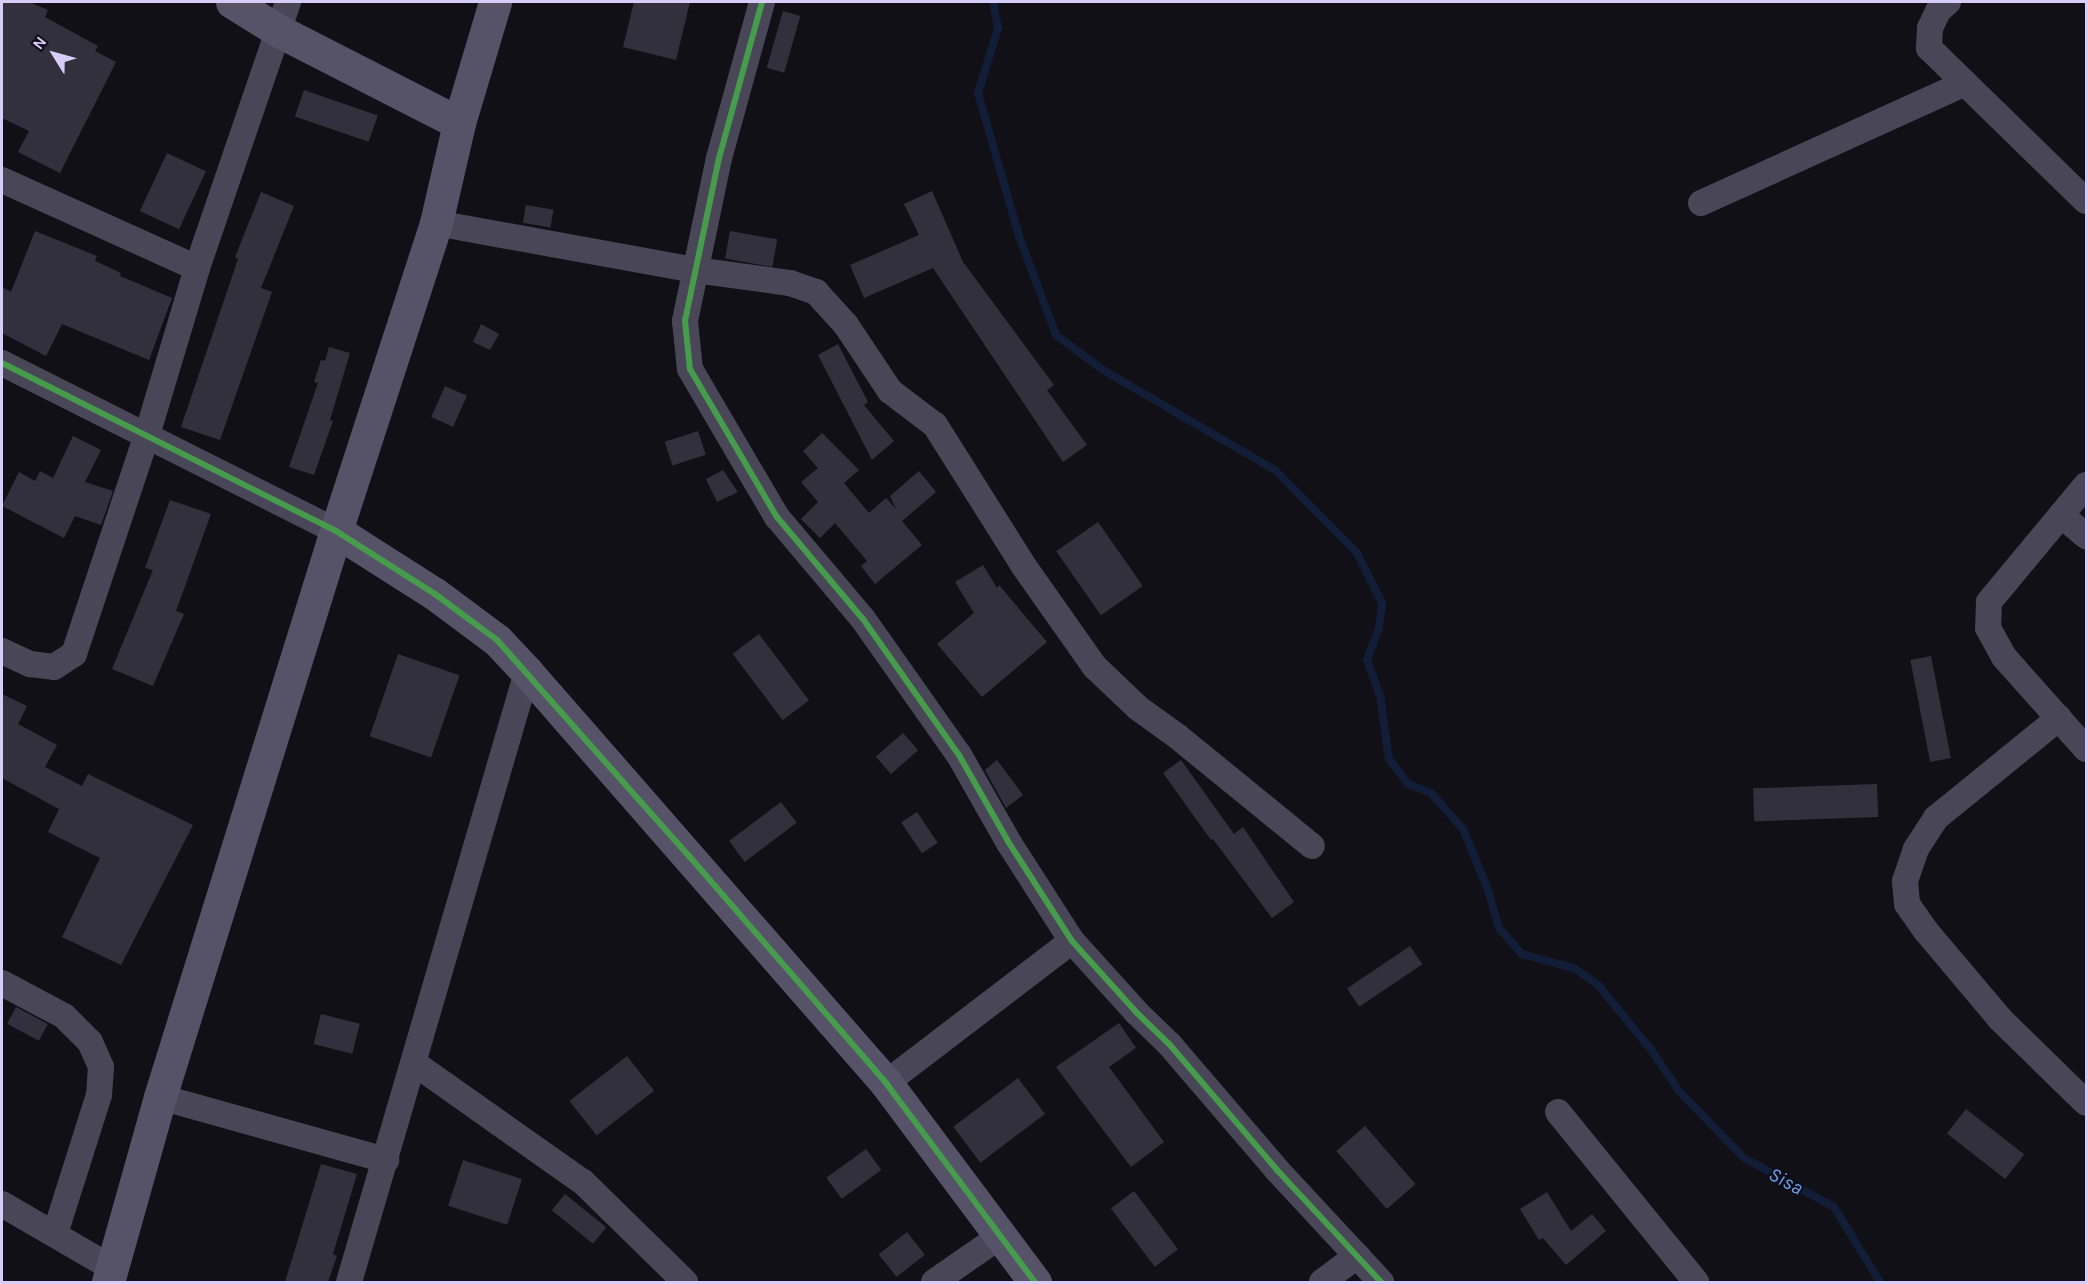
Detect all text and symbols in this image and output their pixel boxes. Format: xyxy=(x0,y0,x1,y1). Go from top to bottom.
north arrow xyxy=(24,24,84,84)
text: N xyxy=(28,33,50,53)
water label: Sisa xyxy=(1765,1162,1807,1200)

